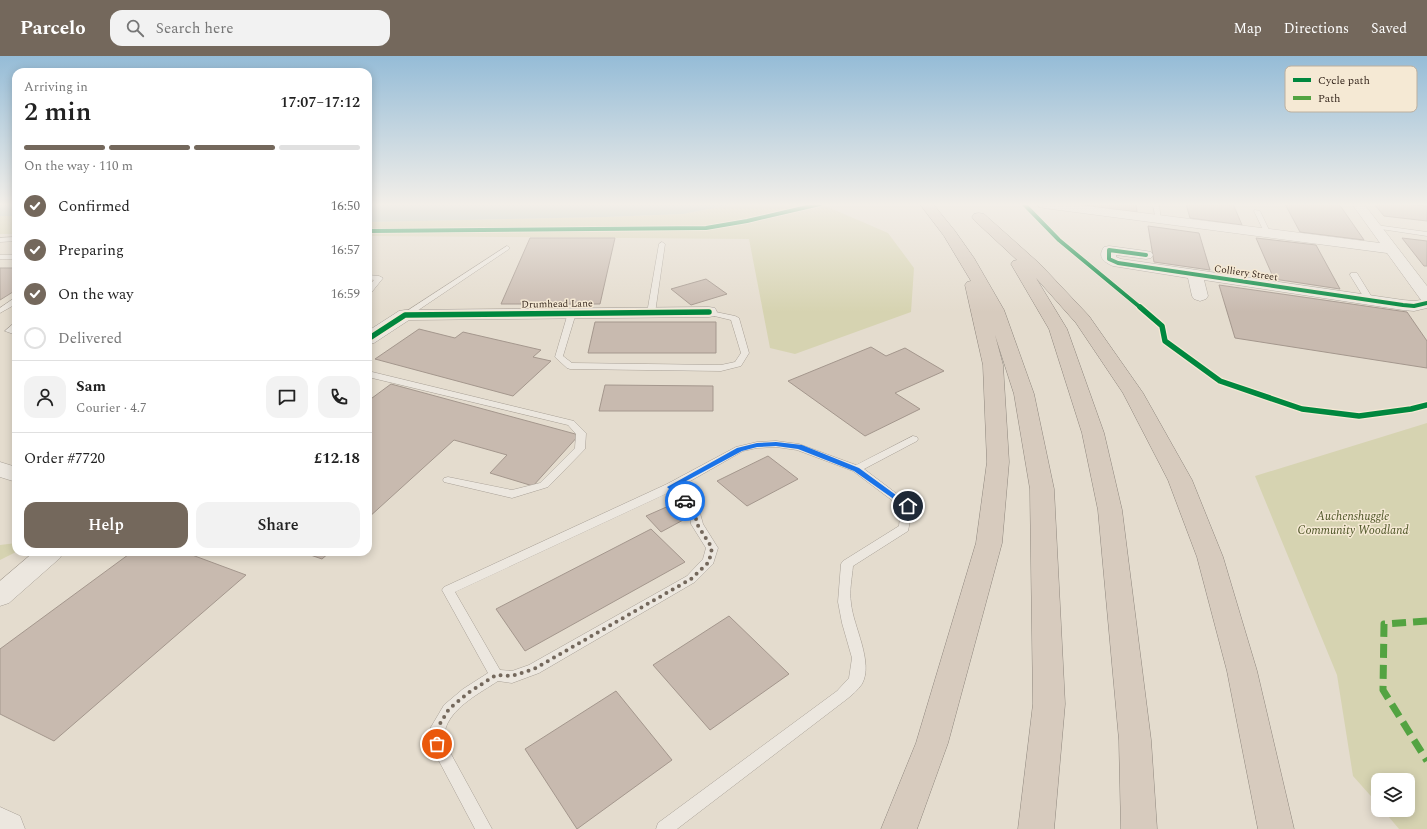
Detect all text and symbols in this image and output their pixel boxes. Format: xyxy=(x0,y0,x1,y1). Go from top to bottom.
search box xyxy=(110,10,390,46)
text: Parcelo xyxy=(20,14,86,43)
icon: search xyxy=(124,17,146,39)
text: Search here xyxy=(156,17,233,40)
text: Map xyxy=(1234,18,1262,39)
text: Directions xyxy=(1284,18,1349,39)
text: Saved xyxy=(1371,18,1407,39)
legend xyxy=(1285,66,1417,112)
text: Cycle path xyxy=(1318,72,1370,89)
text: Arriving in xyxy=(24,77,88,97)
text: Path xyxy=(1318,90,1340,107)
text: 17:07–17:12 xyxy=(280,91,360,114)
text: 2 min xyxy=(24,92,91,132)
text: On the way · 110 m xyxy=(24,156,133,176)
icon: check xyxy=(24,195,46,217)
text: Confirmed xyxy=(58,195,130,218)
text: 16:50 xyxy=(331,196,360,216)
icon: check xyxy=(24,239,46,261)
text: Preparing xyxy=(58,239,124,262)
text: 16:57 xyxy=(331,240,360,260)
street label: Colliery Street xyxy=(1213,261,1279,285)
icon: check xyxy=(24,283,46,305)
text: On the way xyxy=(58,283,133,306)
text: 16:59 xyxy=(331,284,360,304)
street label: Drumhead Lane xyxy=(521,295,593,313)
text: Delivered xyxy=(58,327,122,350)
text: Sam xyxy=(76,375,106,398)
button: person xyxy=(24,376,66,418)
button: chat xyxy=(266,376,308,418)
button: phone xyxy=(318,376,360,418)
text: Courier · 4.7 xyxy=(76,398,146,418)
text: Order #7720 xyxy=(24,447,105,470)
text: £12.18 xyxy=(314,447,360,470)
courier xyxy=(665,481,705,521)
pin xyxy=(891,489,925,523)
icon: car xyxy=(674,490,696,512)
icon: home xyxy=(897,495,919,517)
button: Help xyxy=(24,502,188,548)
button: Share xyxy=(196,502,360,548)
park label: Auchenshuggle Community Woodland xyxy=(1297,507,1409,540)
pin xyxy=(420,727,454,761)
icon: bag xyxy=(426,733,448,755)
map controls xyxy=(1371,773,1415,817)
button: layers xyxy=(1371,773,1415,817)

